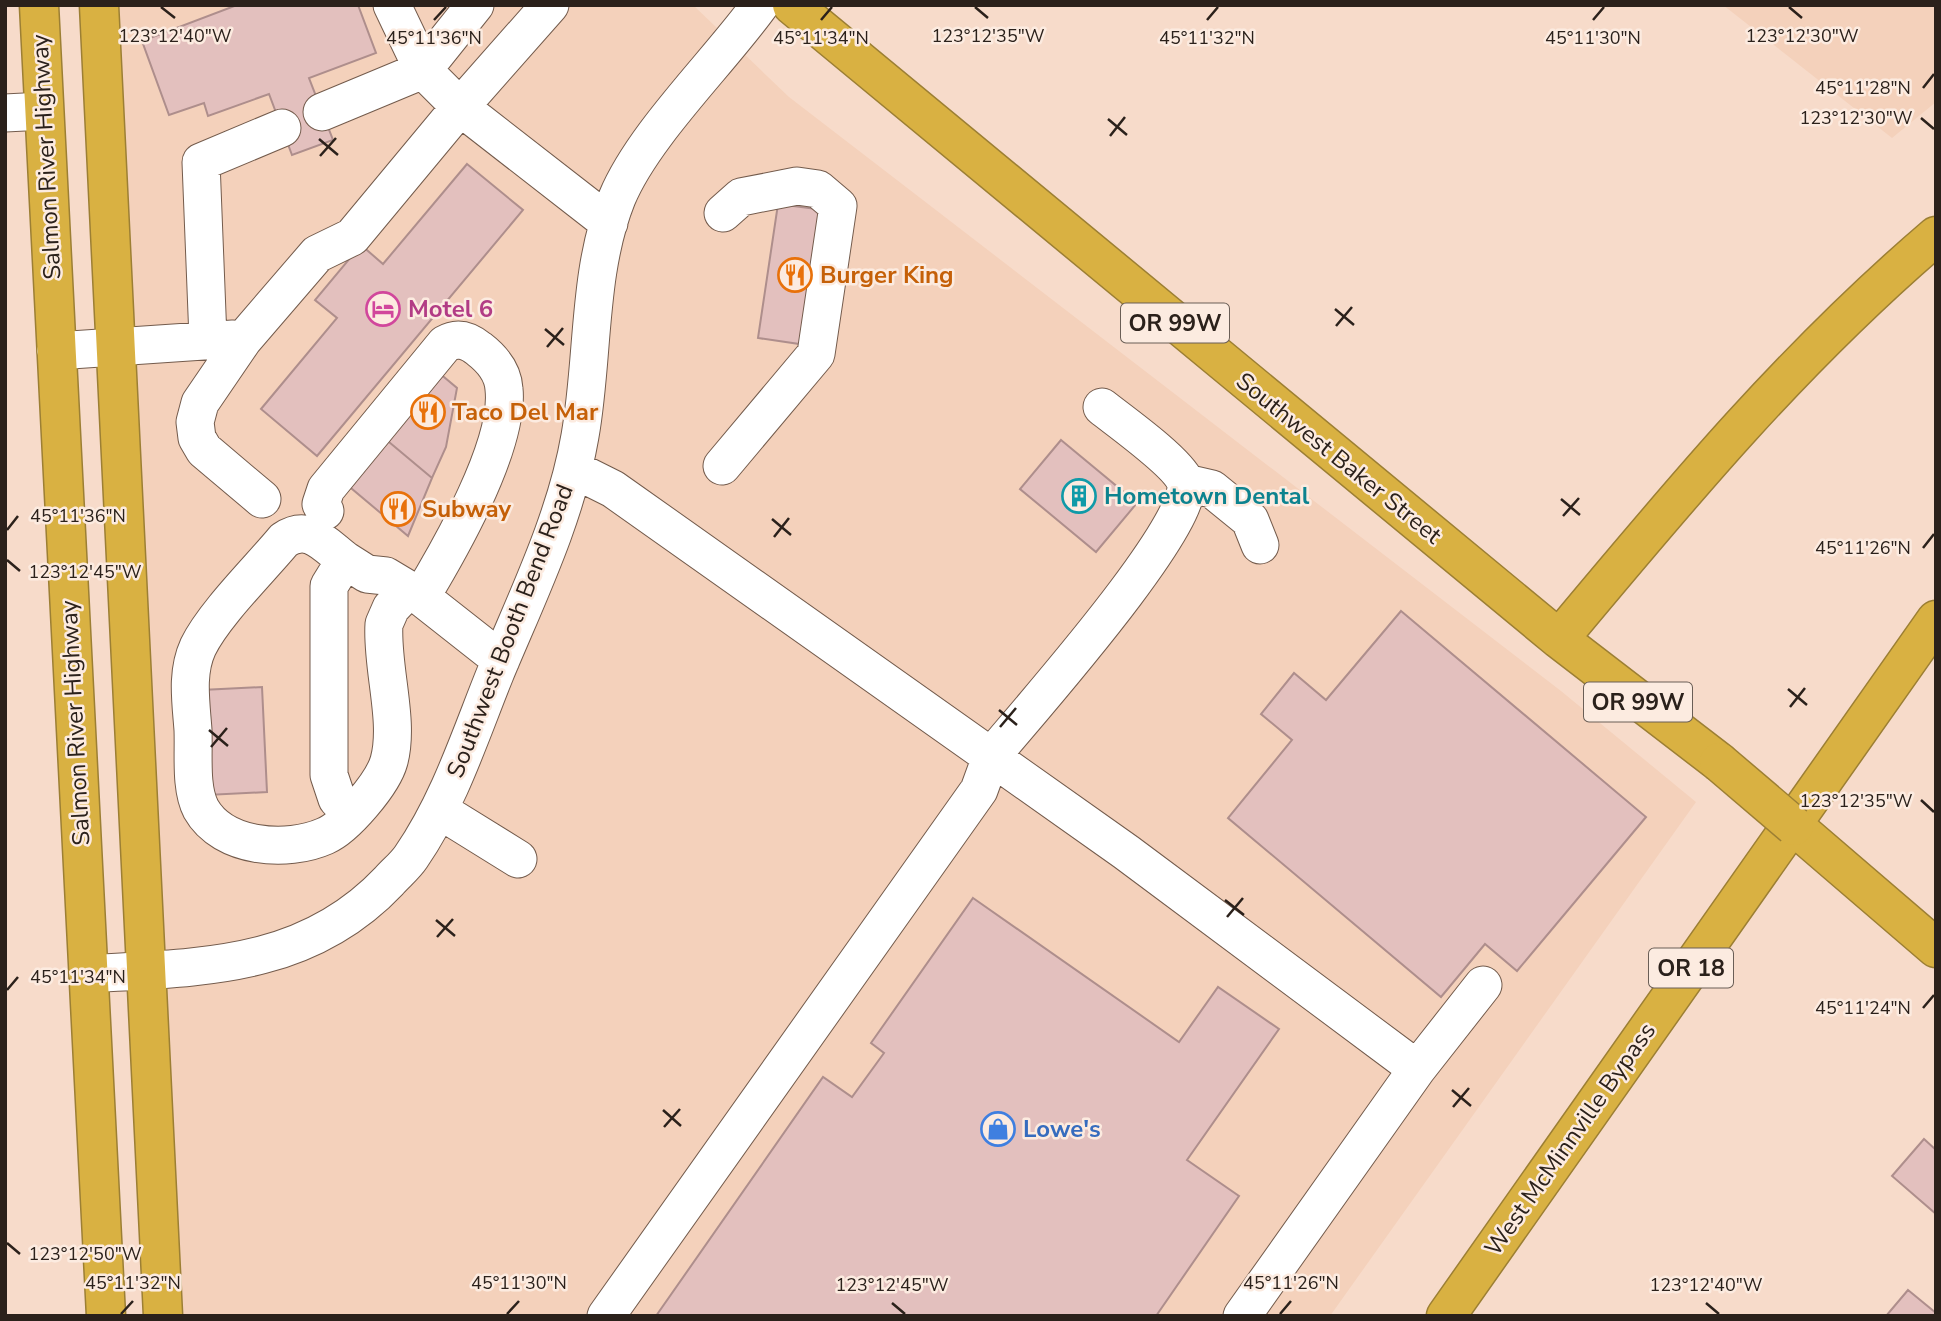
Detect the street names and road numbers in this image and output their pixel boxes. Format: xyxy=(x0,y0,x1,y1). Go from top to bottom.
street label: Salmon River Highway xyxy=(24,33,68,281)
road number: OR 99W xyxy=(1121,304,1229,342)
street label: Southwest Baker Street xyxy=(1229,365,1449,551)
street label: Southwest Booth Bend Road xyxy=(439,480,581,782)
street label: Salmon River Highway xyxy=(53,599,97,847)
road number: OR 99W xyxy=(1584,682,1692,722)
road number: OR 18 xyxy=(1649,948,1733,987)
street label: West McMinnville Bypass xyxy=(1477,1016,1663,1262)

